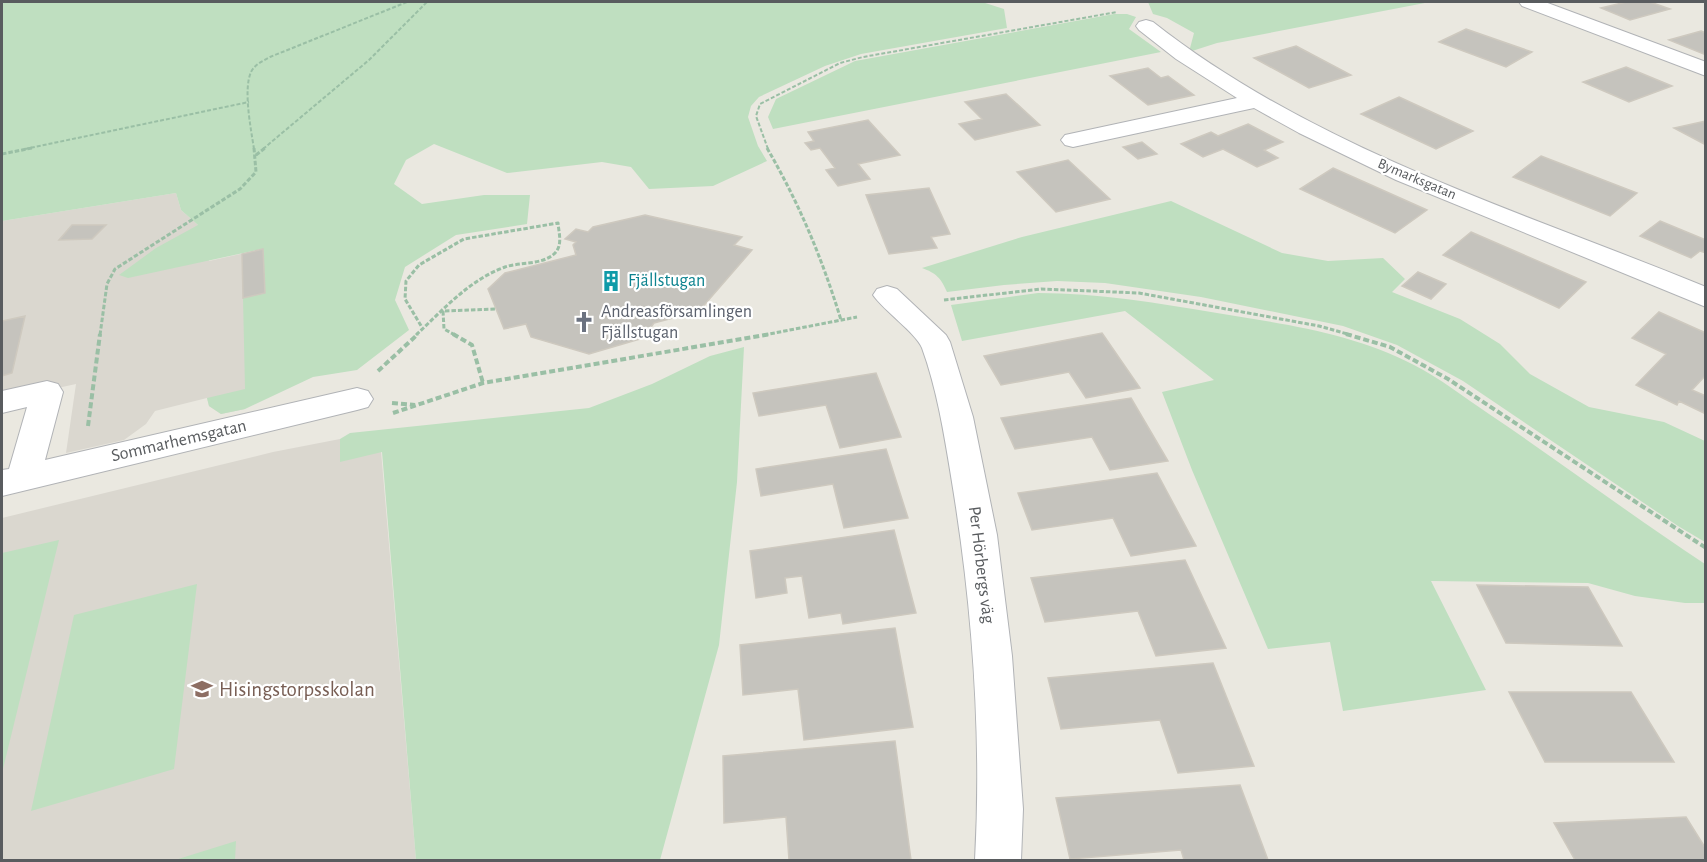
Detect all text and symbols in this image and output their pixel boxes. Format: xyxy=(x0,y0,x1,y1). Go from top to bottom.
street label: Bymarksgatan xyxy=(1375,156,1459,202)
building icon: Fjällstugan xyxy=(599,269,623,293)
place label: Fjällstugan xyxy=(628,272,705,290)
place label: Andreasförsamlingen Fjällstugan xyxy=(601,303,752,342)
church icon: Andreasförsamlingen Fjällstugan xyxy=(572,310,596,334)
street label: Sommarhemsgatan xyxy=(110,417,248,465)
street label: Per Hörbergs väg xyxy=(965,505,997,625)
school or university icon: Hisingstorpsskolan xyxy=(190,677,214,701)
place label: Hisingstorpsskolan xyxy=(219,679,375,700)

